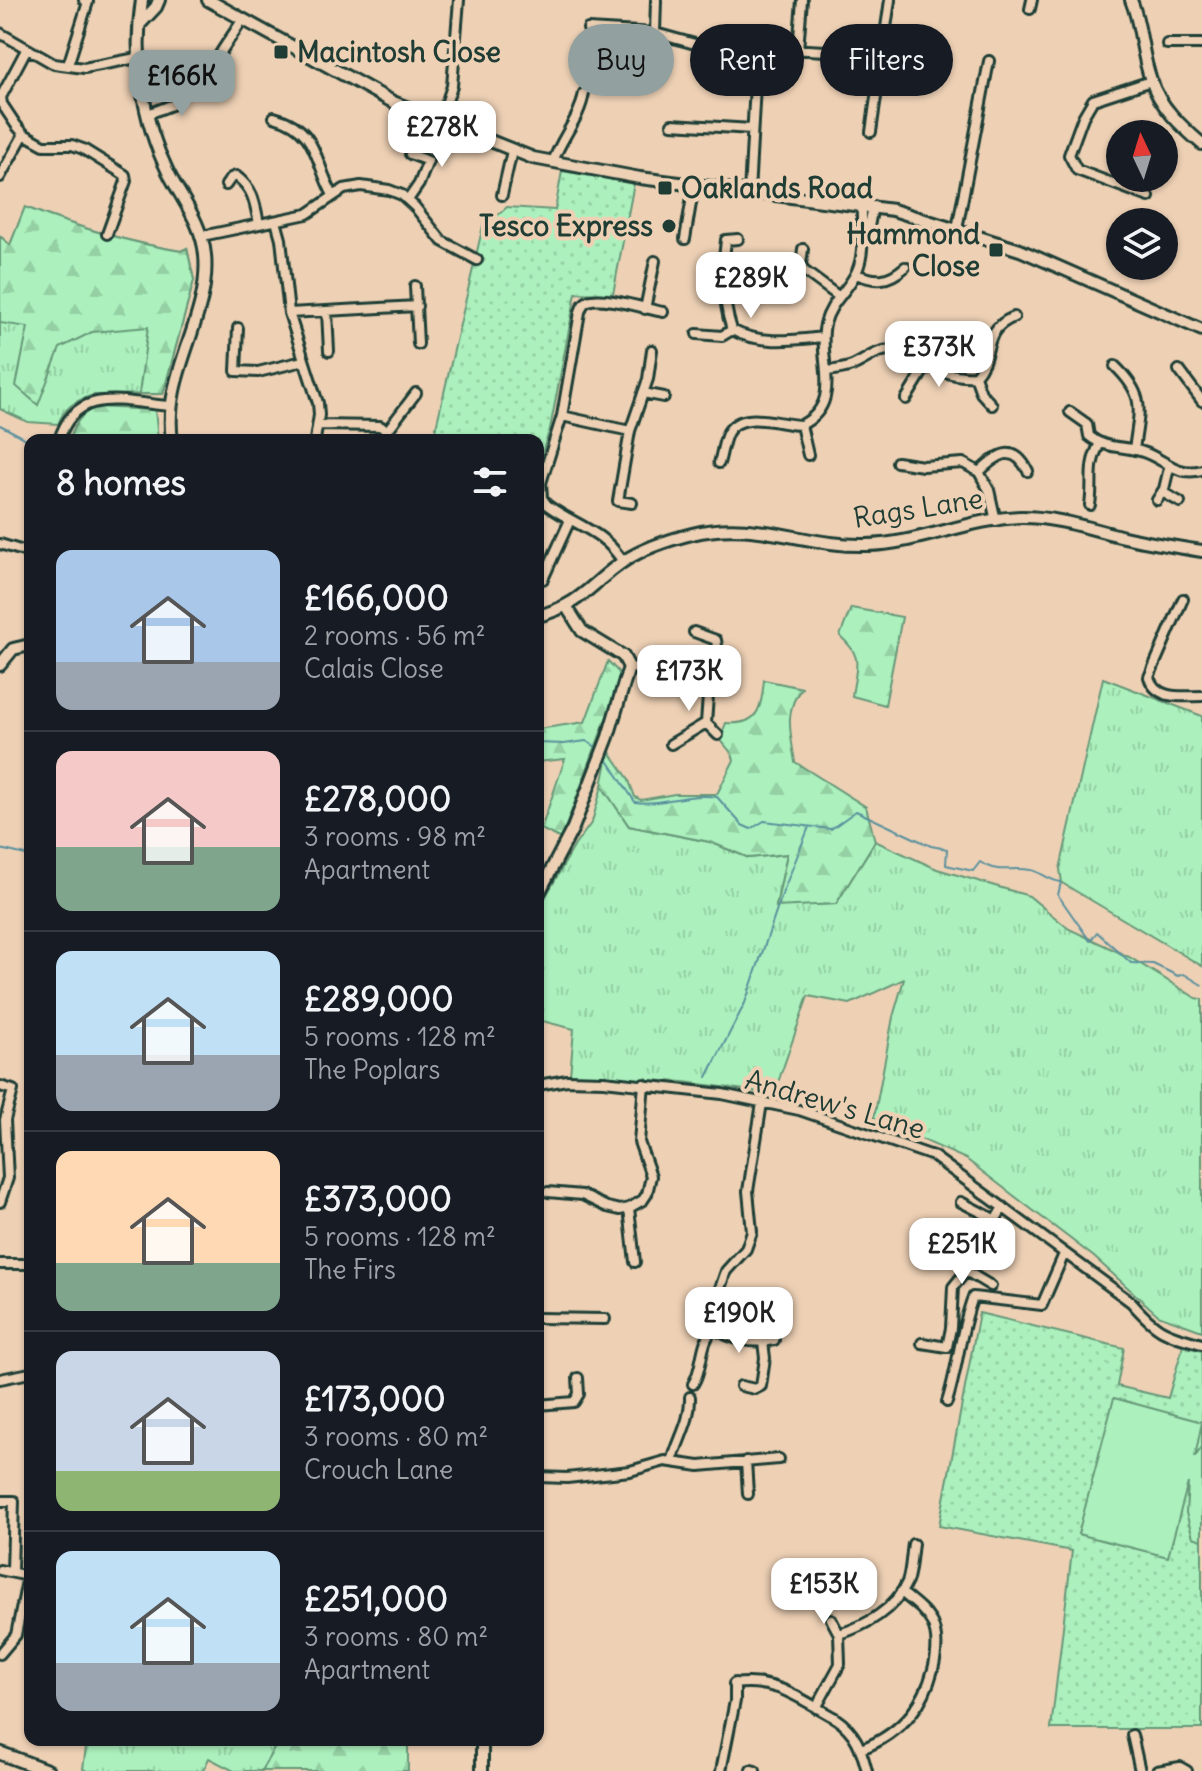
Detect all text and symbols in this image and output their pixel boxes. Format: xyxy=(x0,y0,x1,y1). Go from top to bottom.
chip: Buy xyxy=(568,24,674,96)
chip: Rent xyxy=(690,24,804,96)
chip: Filters xyxy=(820,24,953,96)
place label: Macintosh Close xyxy=(297,34,501,70)
marker: Macintosh Close xyxy=(272,43,290,61)
pin: £166K xyxy=(126,50,238,118)
text: £166K xyxy=(147,59,217,92)
pin: £278K xyxy=(386,101,498,169)
text: £278K xyxy=(406,110,478,143)
north arrow xyxy=(1106,120,1178,192)
map controls xyxy=(1106,120,1178,280)
place label: Oaklands Road xyxy=(681,170,873,206)
marker: Oaklands Road xyxy=(656,179,674,197)
place label: Tesco Express xyxy=(479,208,653,244)
button: layers xyxy=(1106,208,1178,280)
place label: Hammond Close xyxy=(846,216,981,284)
marker: Tesco Express xyxy=(660,217,678,235)
marker: Hammond Close xyxy=(987,241,1005,259)
pin: £289K xyxy=(695,252,807,320)
text: £289K xyxy=(714,261,788,294)
pin: £373K xyxy=(883,321,995,389)
text: £373K xyxy=(903,330,975,363)
icon: filters xyxy=(468,460,512,504)
text: 8 homes xyxy=(56,461,186,504)
street label: Rags Lane xyxy=(851,480,985,536)
text: £166,000 xyxy=(304,576,449,619)
icon: home xyxy=(120,582,216,678)
text: 2 rooms · 56 m² xyxy=(304,619,485,652)
pin: £173K xyxy=(633,645,745,713)
text: Calais Close xyxy=(304,652,444,685)
text: £173K xyxy=(655,654,723,687)
text: £278,000 xyxy=(304,777,451,820)
icon: home xyxy=(120,783,216,879)
text: 3 rooms · 98 m² xyxy=(304,820,486,853)
text: Apartment xyxy=(304,853,430,886)
text: £289,000 xyxy=(304,977,454,1020)
icon: home xyxy=(120,983,216,1079)
text: 5 rooms · 128 m² xyxy=(304,1020,496,1053)
text: The Poplars xyxy=(304,1053,440,1086)
street label: Andrew's Lane xyxy=(741,1061,929,1147)
text: £373,000 xyxy=(304,1177,452,1220)
icon: home xyxy=(120,1183,216,1279)
pin: £251K xyxy=(906,1218,1018,1286)
text: 5 rooms · 128 m² xyxy=(304,1220,496,1253)
text: £251K xyxy=(927,1227,997,1260)
text: The Firs xyxy=(304,1253,396,1286)
pin: £190K xyxy=(683,1287,795,1355)
text: £190K xyxy=(703,1296,775,1329)
text: £173,000 xyxy=(304,1377,446,1420)
icon: home xyxy=(120,1383,216,1479)
text: 3 rooms · 80 m² xyxy=(304,1420,488,1453)
text: Crouch Lane xyxy=(304,1453,453,1486)
pin: £153K xyxy=(768,1558,880,1626)
text: £153K xyxy=(789,1567,859,1600)
text: £251,000 xyxy=(304,1577,448,1620)
icon: home xyxy=(120,1583,216,1679)
text: 3 rooms · 80 m² xyxy=(304,1620,488,1653)
text: Apartment xyxy=(304,1653,430,1686)

